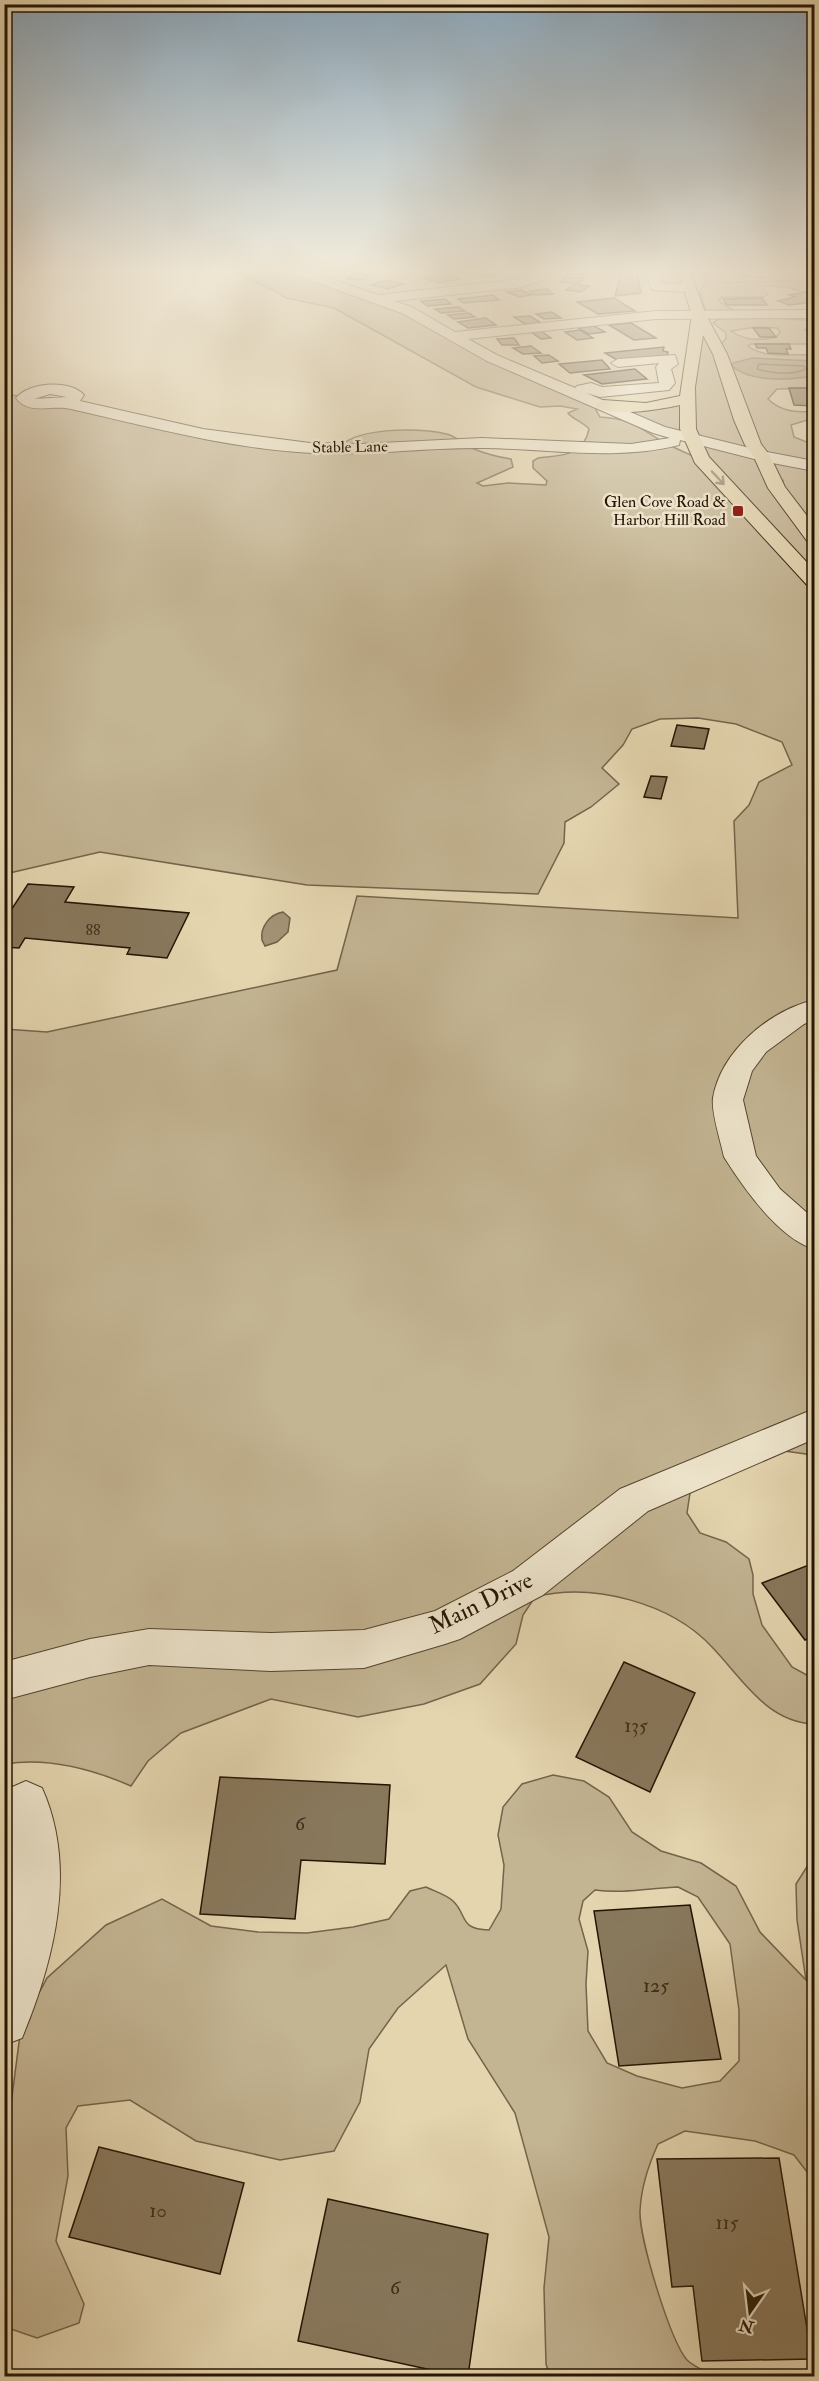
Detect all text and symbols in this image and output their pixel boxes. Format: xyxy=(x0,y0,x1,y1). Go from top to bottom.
street label: Stable Lane xyxy=(312,436,388,458)
one-way arrow xyxy=(711,471,726,486)
place label: Glen Cove Road & Harbor Hill Road xyxy=(604,492,726,530)
marker: Glen Cove Road & Harbor Hill Road xyxy=(731,504,745,518)
house number: 88 xyxy=(85,920,101,940)
street label: Main Drive xyxy=(424,1565,538,1641)
house number: 135 xyxy=(624,1713,648,1738)
house number: 6 xyxy=(295,1811,306,1836)
house number: 125 xyxy=(643,1973,669,1998)
house number: 10 xyxy=(149,2198,167,2223)
house number: 115 xyxy=(715,2210,739,2235)
house number: 6 xyxy=(390,2275,401,2300)
north arrow xyxy=(720,2282,780,2342)
text: N xyxy=(737,2314,757,2337)

